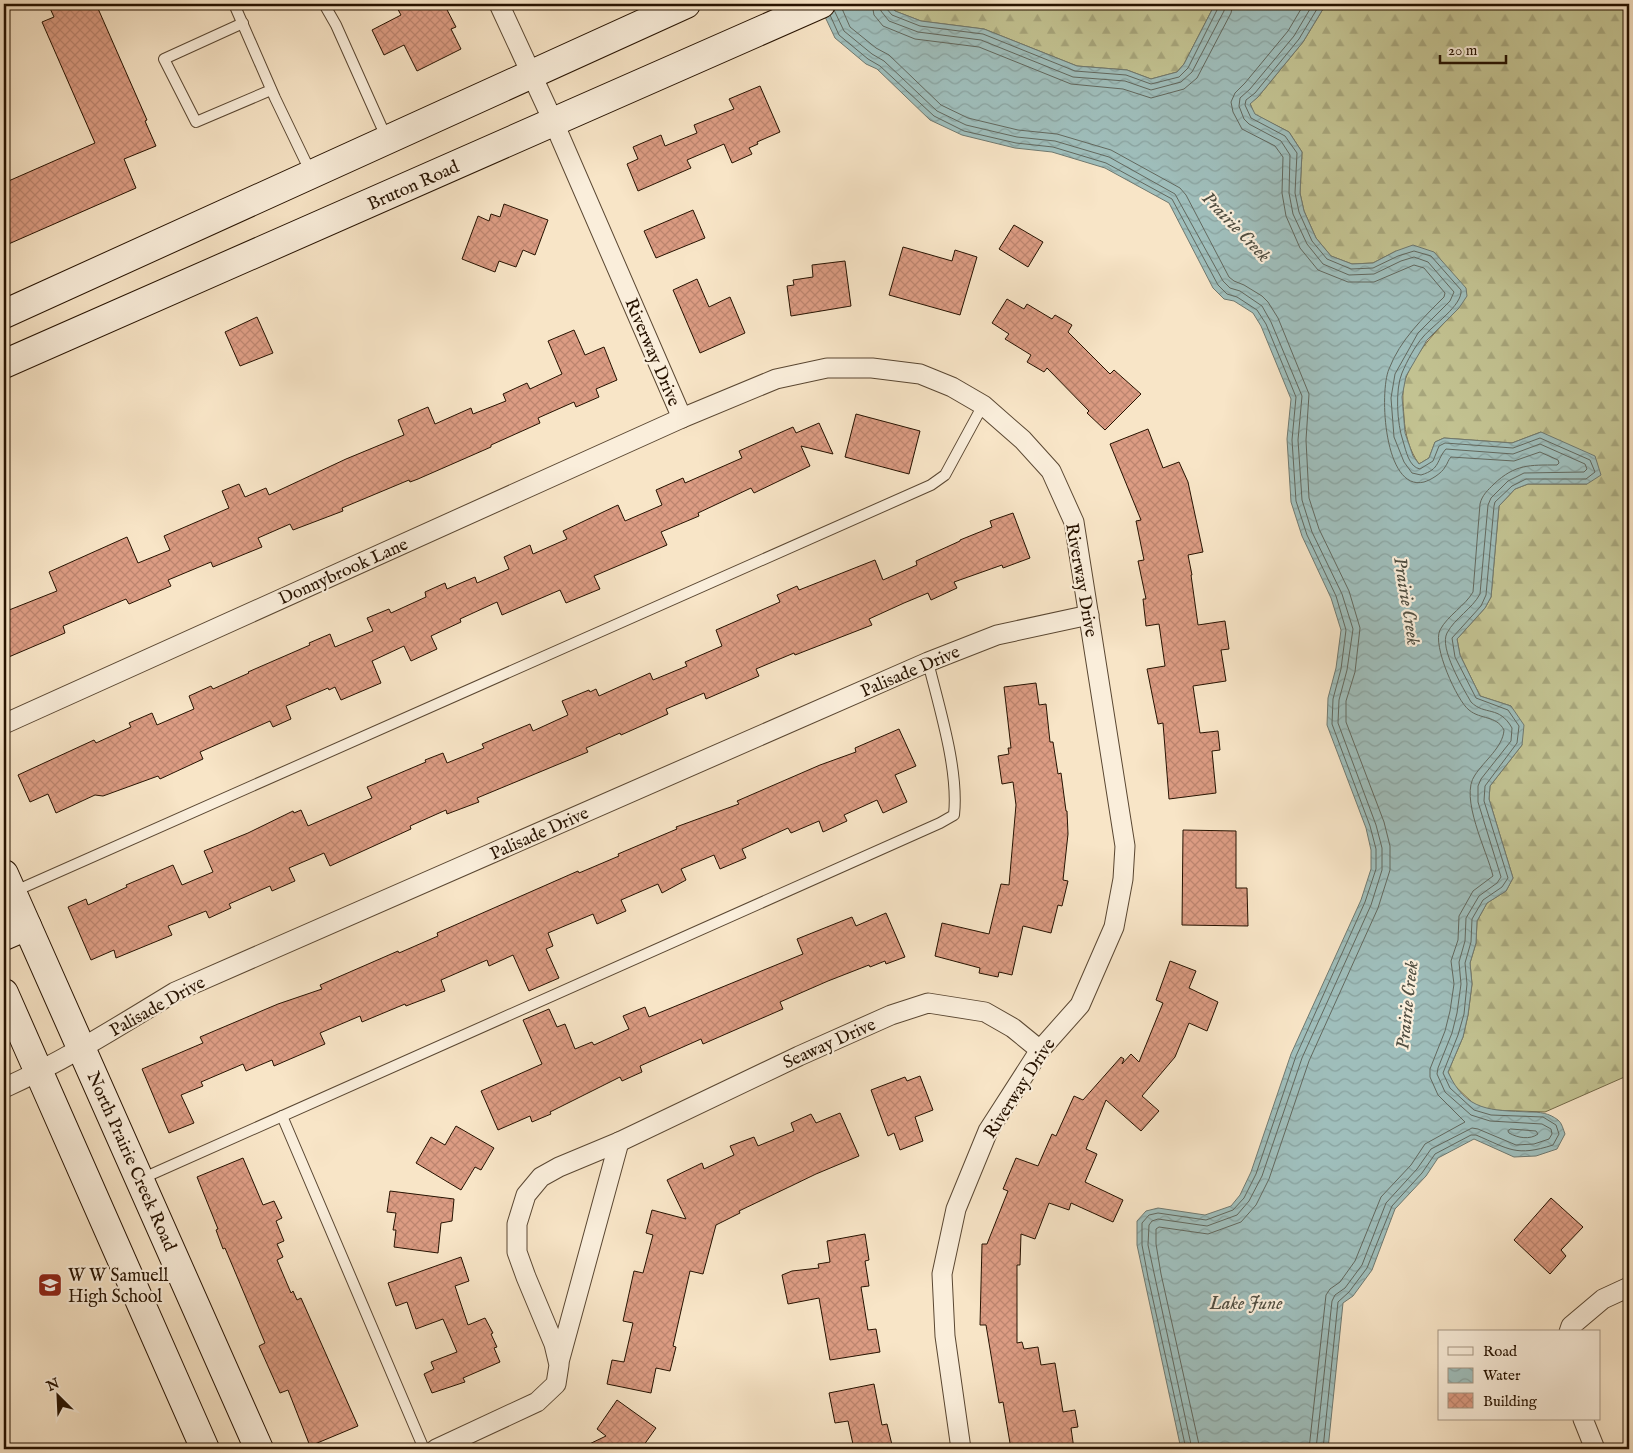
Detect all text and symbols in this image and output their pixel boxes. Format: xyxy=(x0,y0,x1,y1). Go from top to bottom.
scale bar xyxy=(1440,32,1507,64)
text: 20 m xyxy=(1448,41,1478,60)
street label: Bruton Road xyxy=(364,156,463,217)
water label: Prairie Creek xyxy=(1196,187,1275,268)
street label: Riverway Drive xyxy=(619,295,685,410)
street label: Riverway Drive xyxy=(1059,522,1102,639)
street label: Donnybrook Lane xyxy=(275,533,412,611)
water label: Prairie Creek xyxy=(1387,555,1425,648)
street label: Palisade Drive xyxy=(857,641,964,704)
street label: Palisade Drive xyxy=(487,802,593,866)
water label: Prairie Creek xyxy=(1391,959,1425,1051)
street label: Palisade Drive xyxy=(106,972,210,1043)
street label: Seaway Drive xyxy=(780,1014,880,1075)
street label: Riverway Drive xyxy=(979,1034,1061,1143)
street label: North Prairie Creek Road xyxy=(81,1068,181,1255)
place label: W W Samuell High School xyxy=(68,1265,168,1309)
school or university icon: W W Samuell High School xyxy=(37,1272,63,1298)
water label: Lake June xyxy=(1208,1292,1283,1316)
legend xyxy=(1438,1330,1600,1420)
text: Road xyxy=(1483,1342,1518,1361)
text: Water xyxy=(1483,1366,1521,1385)
north arrow xyxy=(32,1370,82,1420)
text: N xyxy=(43,1374,62,1396)
text: Building xyxy=(1483,1392,1538,1411)

